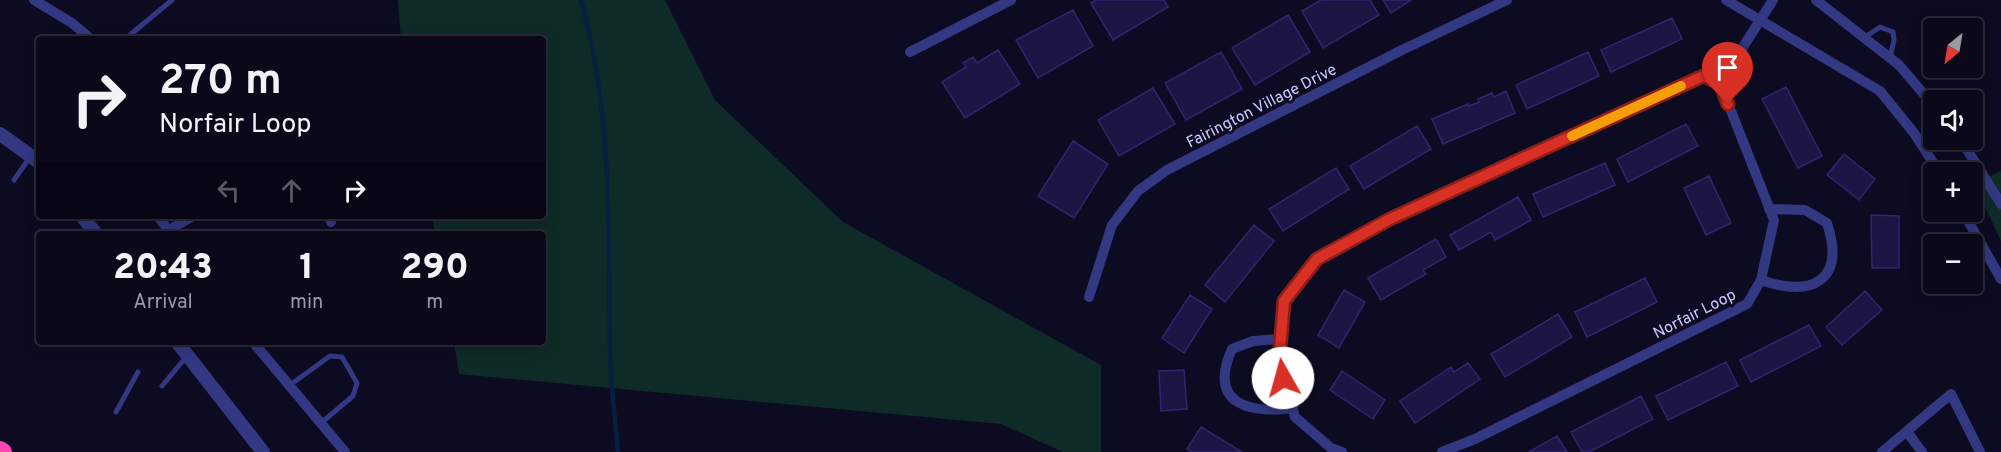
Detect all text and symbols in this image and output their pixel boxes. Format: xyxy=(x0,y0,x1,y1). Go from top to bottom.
north arrow xyxy=(1923,18,1983,78)
map controls xyxy=(1923,18,1983,294)
pin xyxy=(1702,42,1753,104)
icon: arrive xyxy=(1711,51,1744,84)
text: 270 m xyxy=(159,56,282,109)
icon: right xyxy=(60,60,138,138)
street label: Fairington Village Drive xyxy=(1183,60,1341,153)
button: sound xyxy=(1923,90,1983,150)
text: Norfair Loop xyxy=(159,108,311,142)
button: + xyxy=(1923,162,1983,222)
icon: left xyxy=(212,174,245,207)
icon: ahead xyxy=(275,174,308,207)
icon: right xyxy=(338,174,371,207)
button: − xyxy=(1923,234,1983,294)
text: 20:43 xyxy=(113,246,213,292)
text: 1 xyxy=(299,246,314,292)
text: 290 xyxy=(400,246,469,292)
street label: Norfair Loop xyxy=(1650,285,1740,344)
text: Arrival xyxy=(133,290,193,316)
text: min xyxy=(290,290,323,316)
text: m xyxy=(426,290,443,316)
position arrow xyxy=(1251,346,1315,410)

